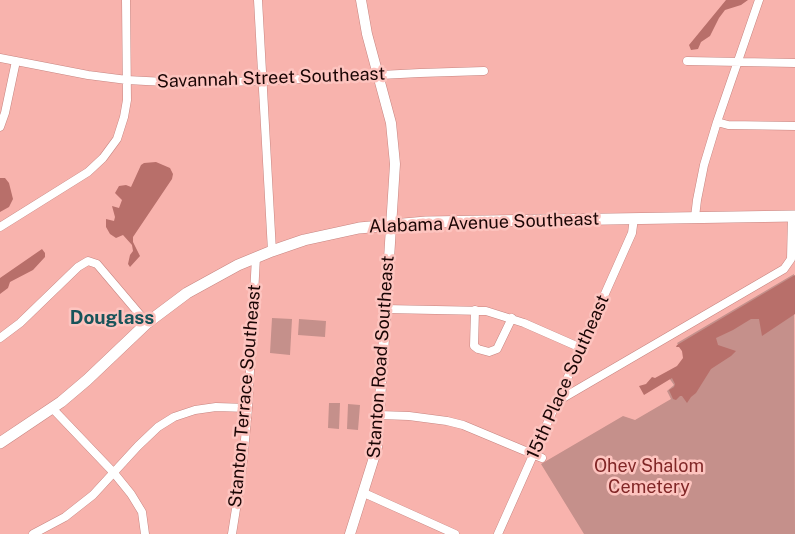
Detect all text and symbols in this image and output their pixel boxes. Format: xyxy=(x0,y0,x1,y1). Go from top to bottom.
street label: Savannah Street Southeast xyxy=(156,63,386,93)
street label: Alabama Avenue Southeast xyxy=(368,208,600,238)
street label: Stanton Road Southeast xyxy=(363,255,399,459)
street label: Stanton Terrace Southeast xyxy=(224,284,266,508)
street label: 15th Place Southeast xyxy=(522,292,614,462)
district label: Douglass xyxy=(70,307,154,329)
park label: Ohev Shalom Cemetery xyxy=(594,455,704,498)

